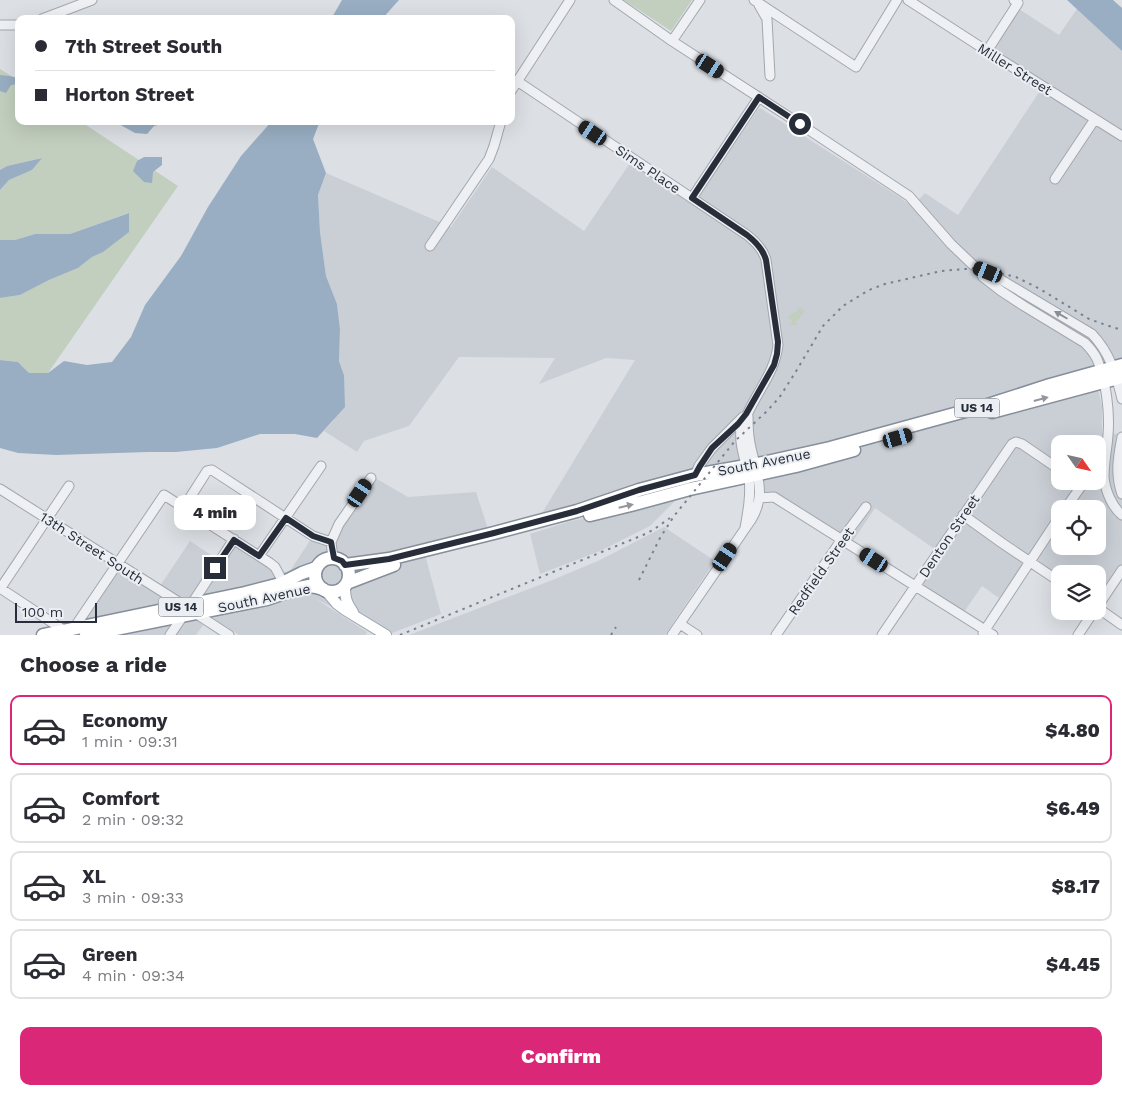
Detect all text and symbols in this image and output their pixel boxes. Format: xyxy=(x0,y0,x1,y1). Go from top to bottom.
text: 7th Street South xyxy=(65,35,222,58)
street label: Miller Street xyxy=(975,40,1055,98)
car xyxy=(693,52,726,80)
text: Horton Street xyxy=(65,83,194,106)
route start xyxy=(789,113,811,135)
car xyxy=(576,118,609,148)
street label: Sims Place xyxy=(613,141,683,197)
car xyxy=(971,259,1004,285)
one-way arrow xyxy=(1055,311,1068,320)
one-way arrow xyxy=(1033,395,1048,403)
road number: US 14 xyxy=(954,398,1000,418)
car xyxy=(881,427,914,449)
north arrow xyxy=(1051,435,1106,490)
map controls xyxy=(1051,435,1106,620)
street label: South Avenue xyxy=(716,445,812,479)
car xyxy=(345,476,374,510)
street label: Denton Street xyxy=(915,491,983,581)
callout: 4 min xyxy=(174,496,256,530)
button: locate xyxy=(1051,500,1106,555)
one-way arrow xyxy=(618,502,633,510)
text: 4 min xyxy=(193,503,237,522)
street label: 13th Street South xyxy=(37,509,147,587)
street label: Redfield Street xyxy=(785,524,857,618)
car xyxy=(710,540,739,574)
car xyxy=(857,546,890,574)
route end xyxy=(204,557,226,579)
button: layers xyxy=(1051,565,1106,620)
street label: South Avenue xyxy=(216,580,312,616)
road number: US 14 xyxy=(158,598,204,616)
scale bar xyxy=(15,600,98,623)
text: 100 m xyxy=(22,604,63,620)
text: Choose a ride xyxy=(20,652,167,677)
icon: car xyxy=(22,708,67,753)
text: Economy xyxy=(82,709,167,732)
text: $4.80 xyxy=(1045,719,1100,742)
text: 1 min · 09:31 xyxy=(82,732,178,751)
icon: car xyxy=(22,786,67,831)
text: Comfort xyxy=(82,787,160,810)
text: $6.49 xyxy=(1046,797,1100,820)
text: 2 min · 09:32 xyxy=(82,810,184,829)
icon: car xyxy=(22,864,67,909)
text: XL xyxy=(82,865,106,888)
text: $8.17 xyxy=(1051,875,1100,898)
text: 3 min · 09:33 xyxy=(82,888,184,907)
icon: car xyxy=(22,942,67,987)
text: Green xyxy=(82,943,138,966)
text: $4.45 xyxy=(1046,953,1100,976)
text: 4 min · 09:34 xyxy=(82,966,185,985)
button: Confirm xyxy=(20,1027,1102,1085)

